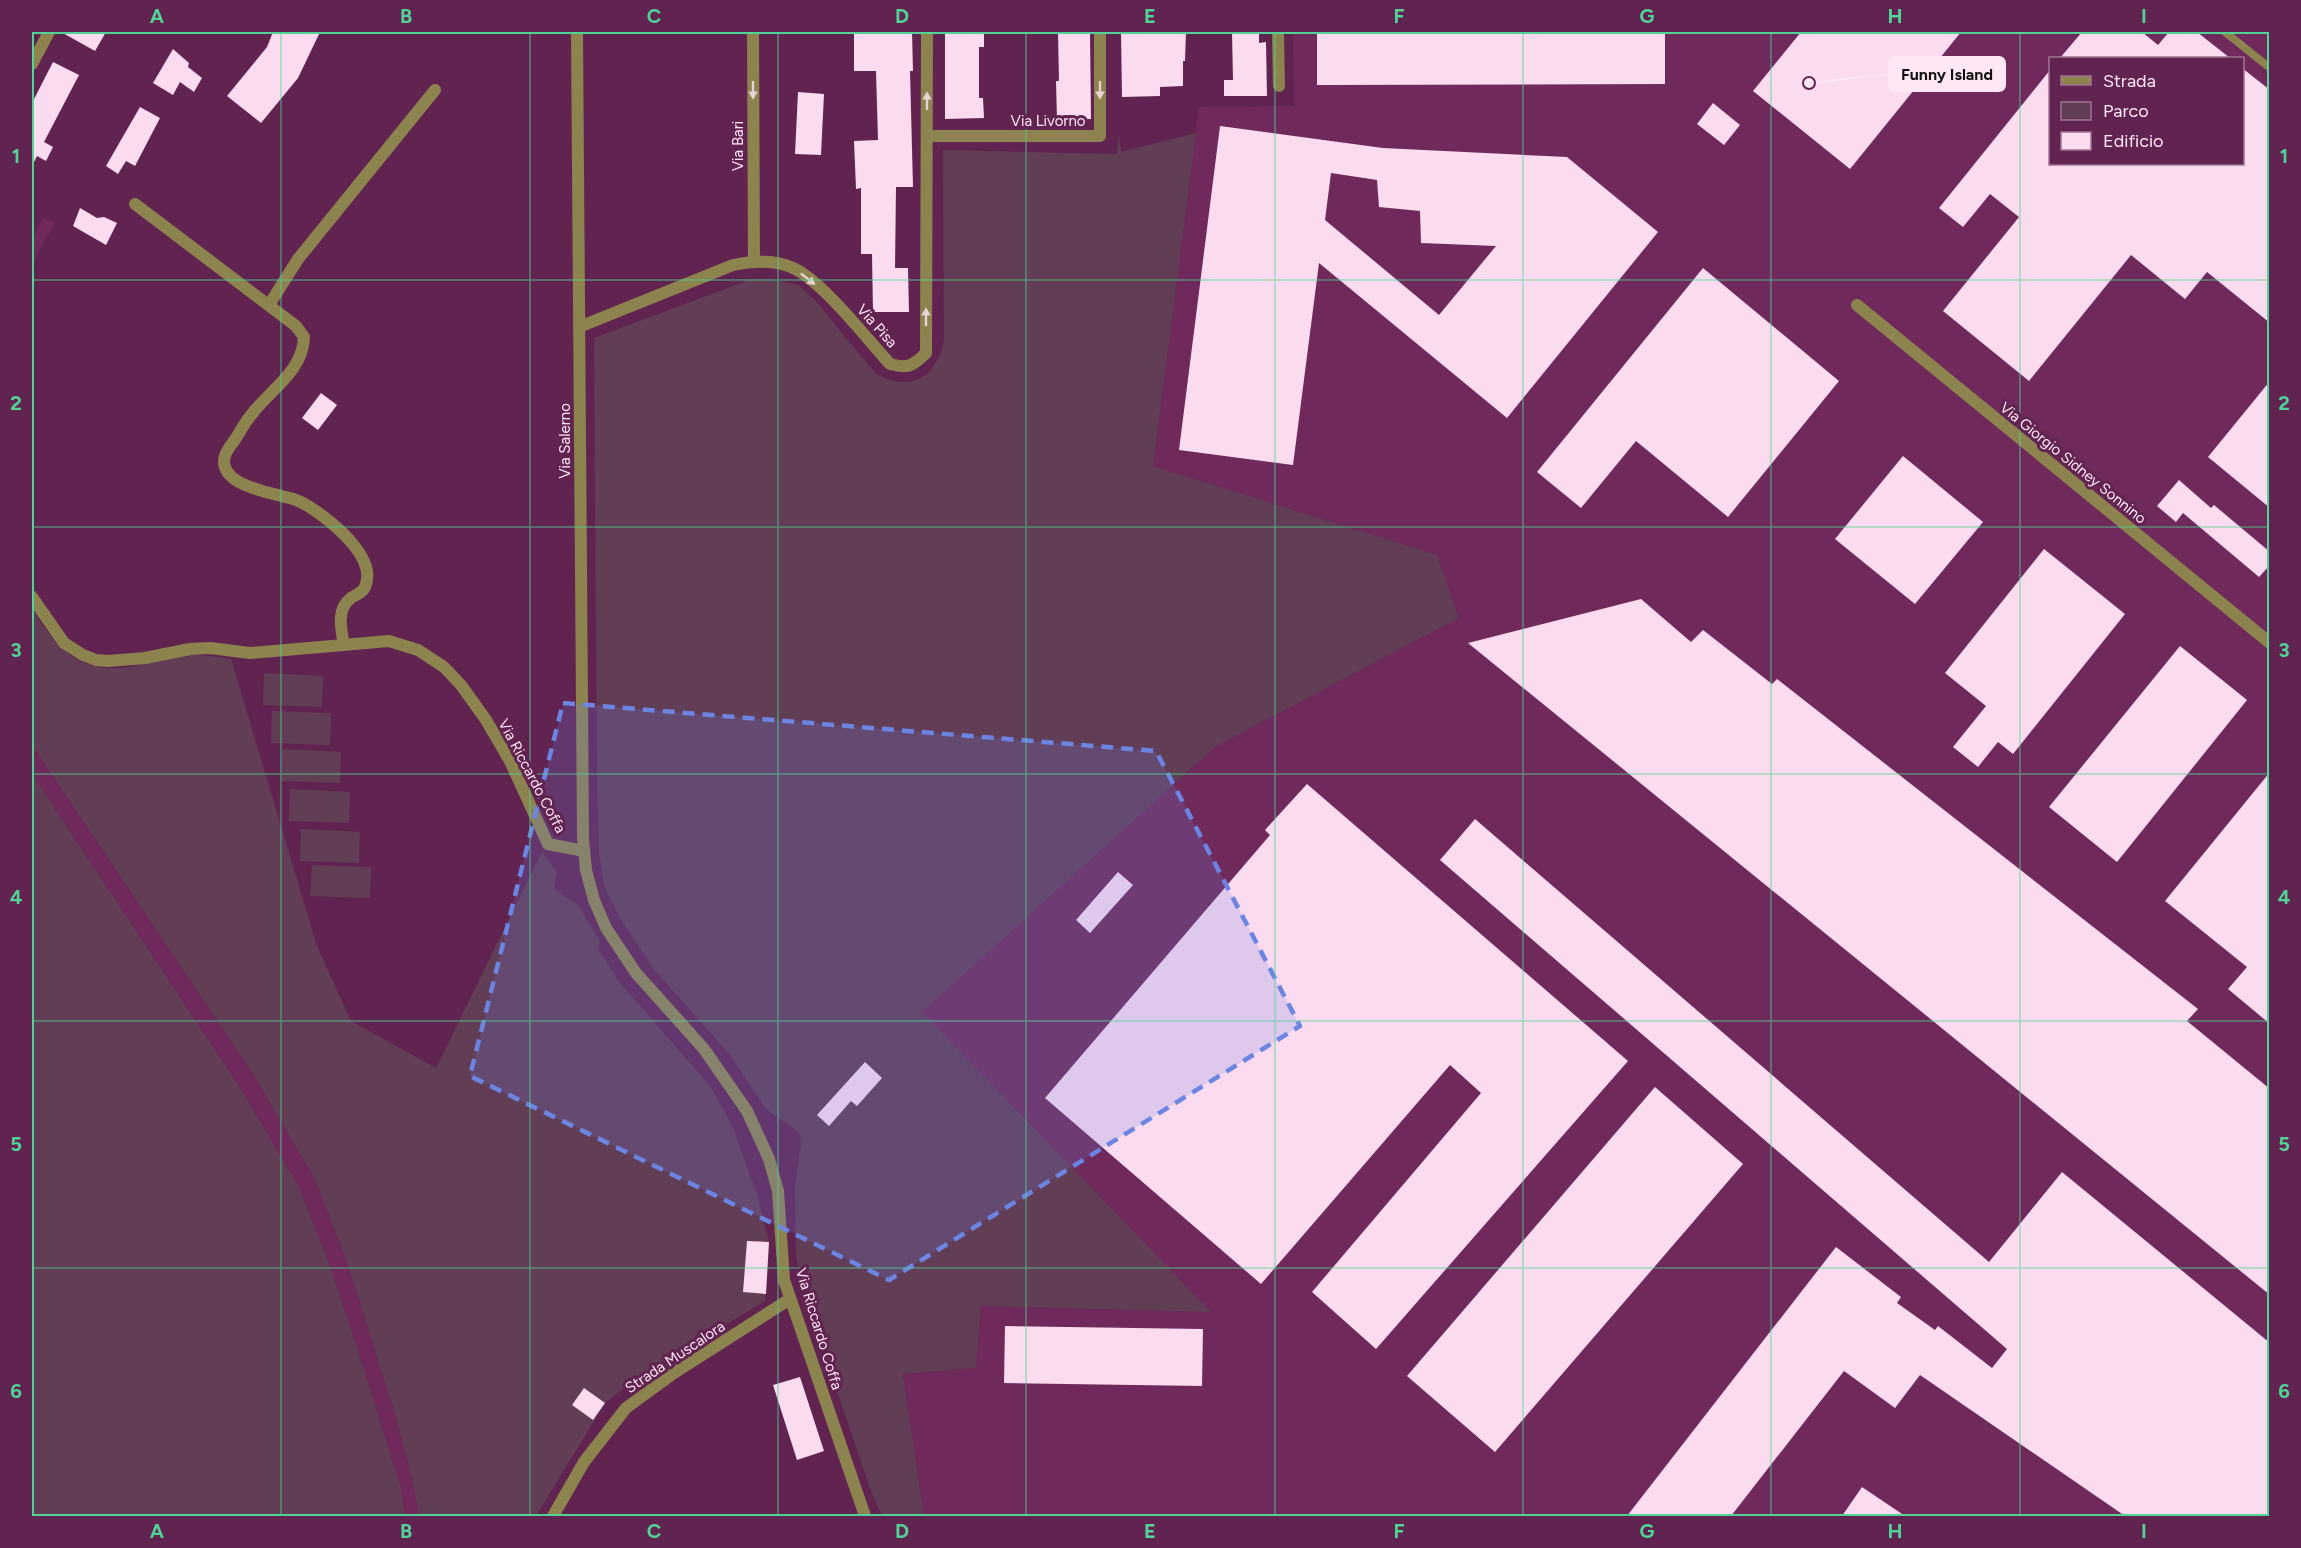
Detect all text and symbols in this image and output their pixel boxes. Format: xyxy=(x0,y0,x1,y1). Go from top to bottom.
text: A xyxy=(150,4,165,28)
text: B xyxy=(400,4,412,28)
text: C xyxy=(647,4,661,28)
text: D xyxy=(895,4,909,28)
text: E xyxy=(1144,4,1156,28)
text: F xyxy=(1393,4,1405,28)
text: G xyxy=(1640,4,1655,28)
text: H xyxy=(1888,4,1903,28)
text: I xyxy=(2141,4,2147,28)
callout: Funny Island xyxy=(1889,57,2005,91)
legend xyxy=(2049,57,2244,165)
text: Funny Island xyxy=(1901,65,1993,84)
text: Strada xyxy=(2103,70,2156,92)
one-way arrow xyxy=(748,80,758,99)
one-way arrow xyxy=(1095,80,1105,99)
one-way arrow xyxy=(922,92,932,111)
text: Parco xyxy=(2103,100,2149,122)
street label: Via Livorno xyxy=(1011,112,1086,130)
street label: Via Bari xyxy=(729,121,747,171)
text: Edificio xyxy=(2103,130,2164,152)
text: 1 xyxy=(12,144,20,168)
text: 1 xyxy=(2280,144,2288,168)
one-way arrow xyxy=(800,273,816,286)
street label: Via Pisa xyxy=(853,301,901,351)
one-way arrow xyxy=(921,308,931,327)
text: 2 xyxy=(10,391,22,415)
text: 2 xyxy=(2278,391,2290,415)
street label: Via Giorgio Sidney Sonnino xyxy=(1996,398,2150,528)
street label: Via Salerno xyxy=(556,403,574,479)
text: 3 xyxy=(10,638,22,662)
text: 3 xyxy=(2278,638,2290,662)
street label: Via Riccardo Coffa xyxy=(494,716,570,836)
text: 4 xyxy=(10,885,23,909)
text: 4 xyxy=(2278,885,2291,909)
text: 5 xyxy=(10,1132,22,1156)
text: 5 xyxy=(2278,1132,2290,1156)
street label: Via Riccardo Coffa xyxy=(792,1266,846,1392)
street label: Strada Muscalora xyxy=(622,1317,728,1397)
text: 6 xyxy=(10,1379,22,1403)
text: 6 xyxy=(2278,1379,2290,1403)
text: A xyxy=(150,1519,165,1543)
text: B xyxy=(400,1519,412,1543)
text: C xyxy=(647,1519,661,1543)
text: D xyxy=(895,1519,909,1543)
text: E xyxy=(1144,1519,1156,1543)
text: F xyxy=(1393,1519,1405,1543)
text: G xyxy=(1640,1519,1655,1543)
text: H xyxy=(1888,1519,1903,1543)
text: I xyxy=(2141,1519,2147,1543)

